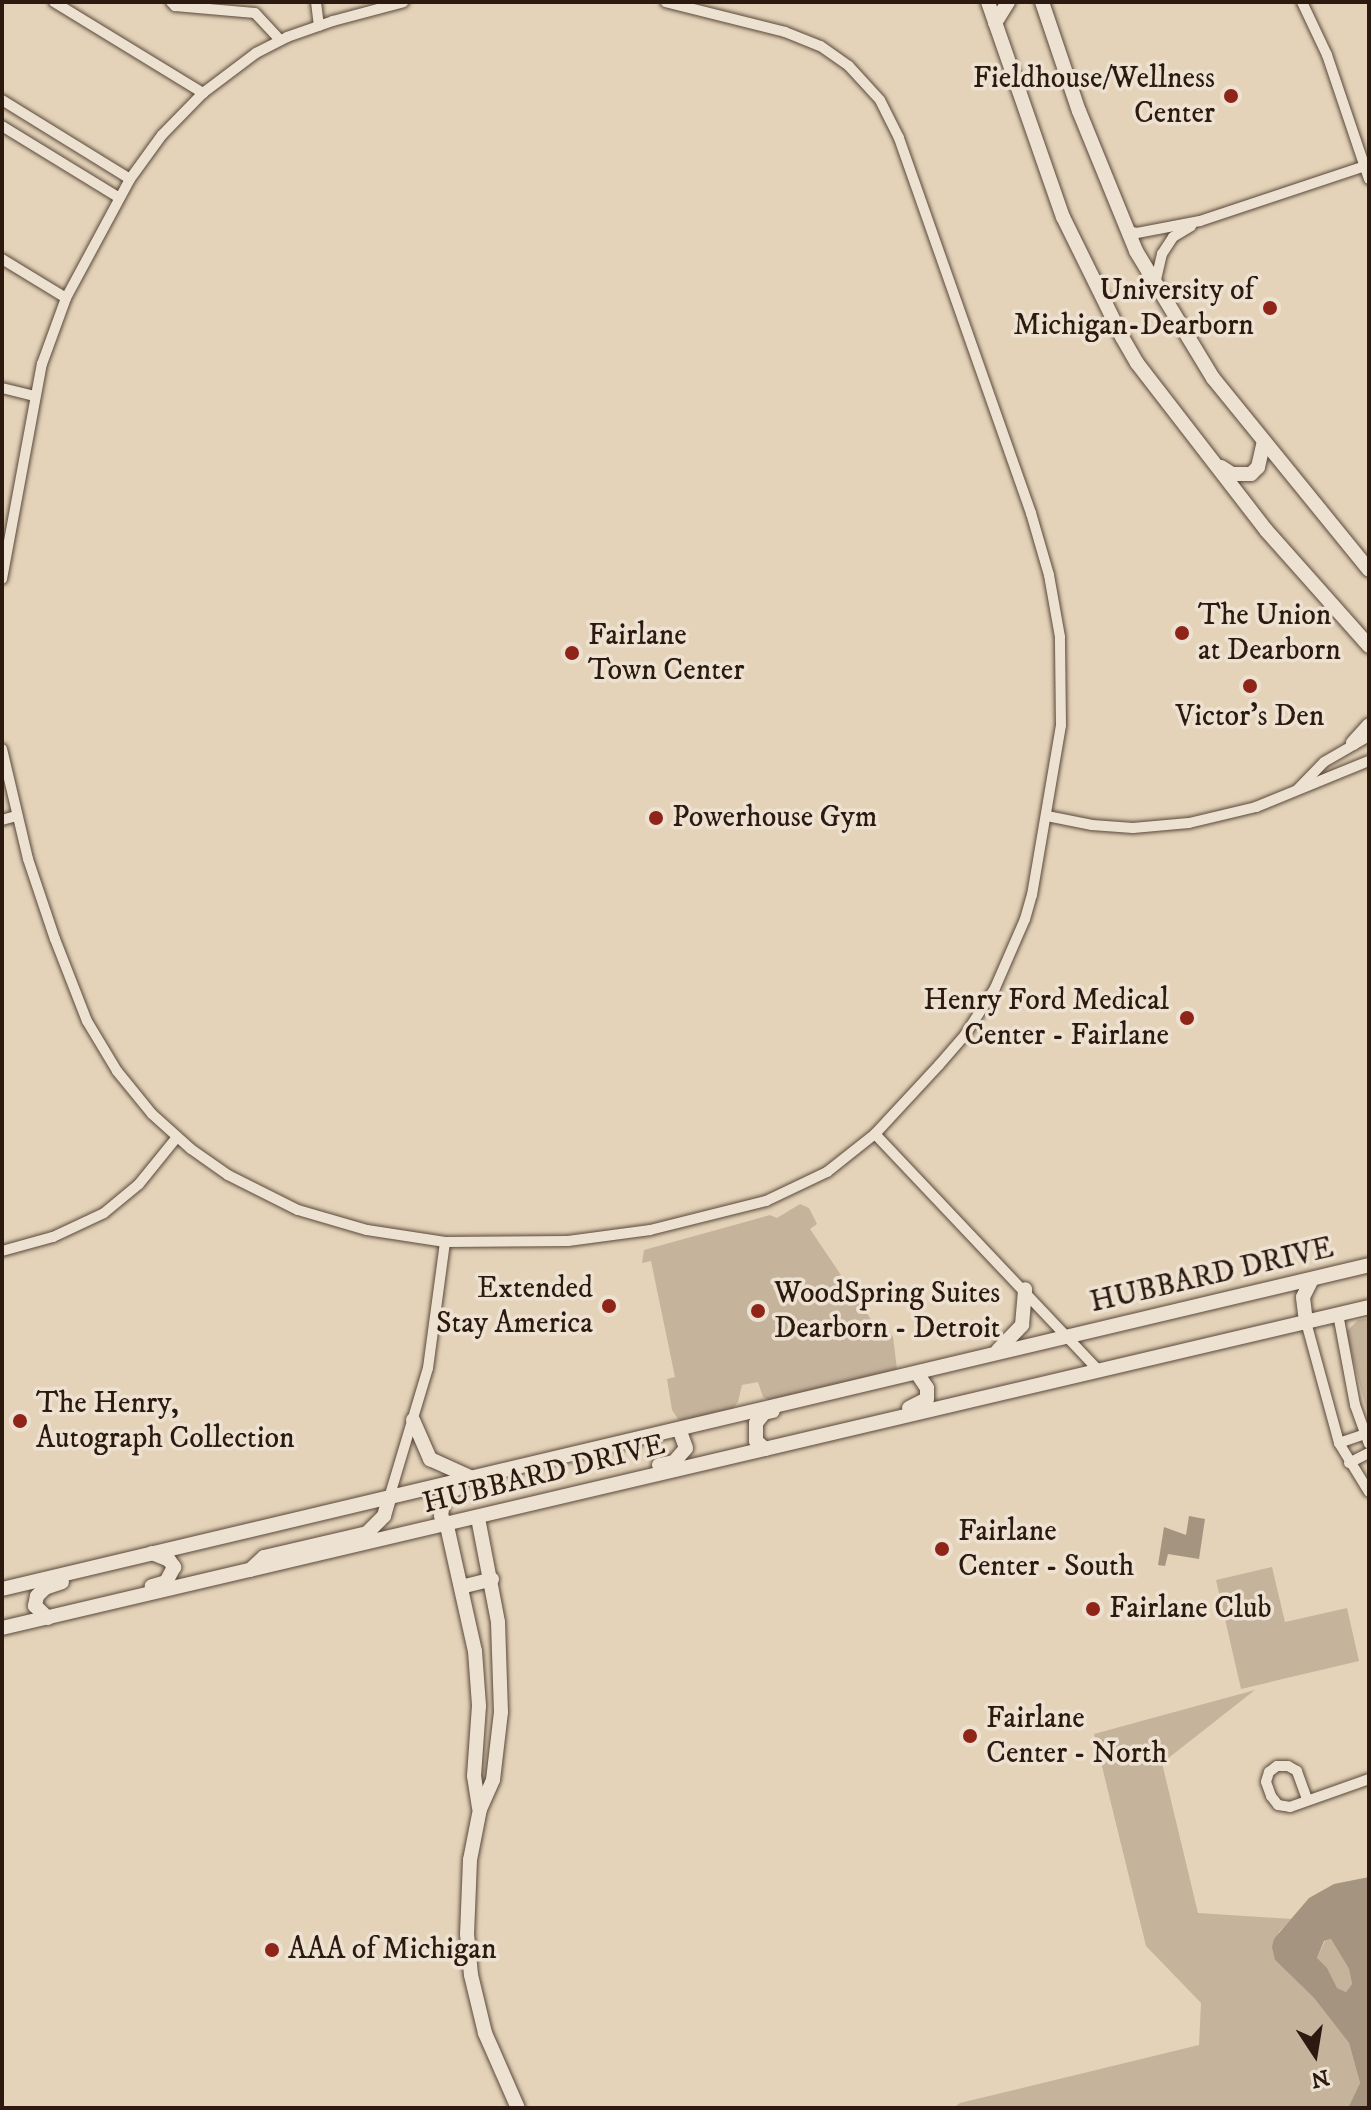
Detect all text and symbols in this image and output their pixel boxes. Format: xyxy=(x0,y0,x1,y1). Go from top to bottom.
place label: Fieldhouse/Wellness Center xyxy=(973,61,1215,132)
marker: Fieldhouse/Wellness Center xyxy=(1222,87,1240,105)
place label: University of Michigan-Dearborn xyxy=(1013,273,1254,344)
marker: University of Michigan-Dearborn xyxy=(1261,299,1279,317)
place label: The Union at Dearborn xyxy=(1198,598,1341,668)
place label: Fairlane Town Center xyxy=(588,618,744,688)
marker: The Union at Dearborn xyxy=(1173,624,1191,642)
marker: Fairlane Town Center xyxy=(563,644,581,662)
marker: Victor's Den xyxy=(1241,677,1259,695)
place label: Victor's Den xyxy=(1176,699,1324,735)
place label: Powerhouse Gym xyxy=(672,800,877,836)
marker: Powerhouse Gym xyxy=(647,809,665,827)
place label: Henry Ford Medical Center - Fairlane xyxy=(923,983,1169,1054)
marker: Henry Ford Medical Center - Fairlane xyxy=(1176,1007,1198,1029)
street label: HUBBARD DRIVE xyxy=(1087,1230,1337,1322)
place label: Extended Stay America xyxy=(436,1271,593,1342)
place label: WoodSpring Suites Dearborn - Detroit xyxy=(774,1276,1000,1346)
marker: Extended Stay America xyxy=(600,1297,618,1315)
marker: WoodSpring Suites Dearborn - Detroit xyxy=(749,1302,767,1320)
place label: The Henry, Autograph Collection xyxy=(36,1386,295,1456)
marker: The Henry, Autograph Collection xyxy=(11,1412,29,1430)
street label: HUBBARD DRIVE xyxy=(419,1427,669,1523)
place label: Fairlane Center - South xyxy=(958,1514,1134,1584)
marker: Fairlane Center - South xyxy=(933,1540,951,1558)
place label: Fairlane Club xyxy=(1109,1591,1272,1627)
marker: Fairlane Club xyxy=(1084,1600,1102,1618)
place label: Fairlane Center - North xyxy=(986,1701,1167,1772)
marker: Fairlane Center - North xyxy=(961,1727,979,1745)
place label: AAA of Michigan xyxy=(288,1932,497,1968)
marker: AAA of Michigan xyxy=(263,1941,281,1959)
north arrow xyxy=(1275,2014,1355,2094)
text: N xyxy=(1308,2063,1332,2093)

